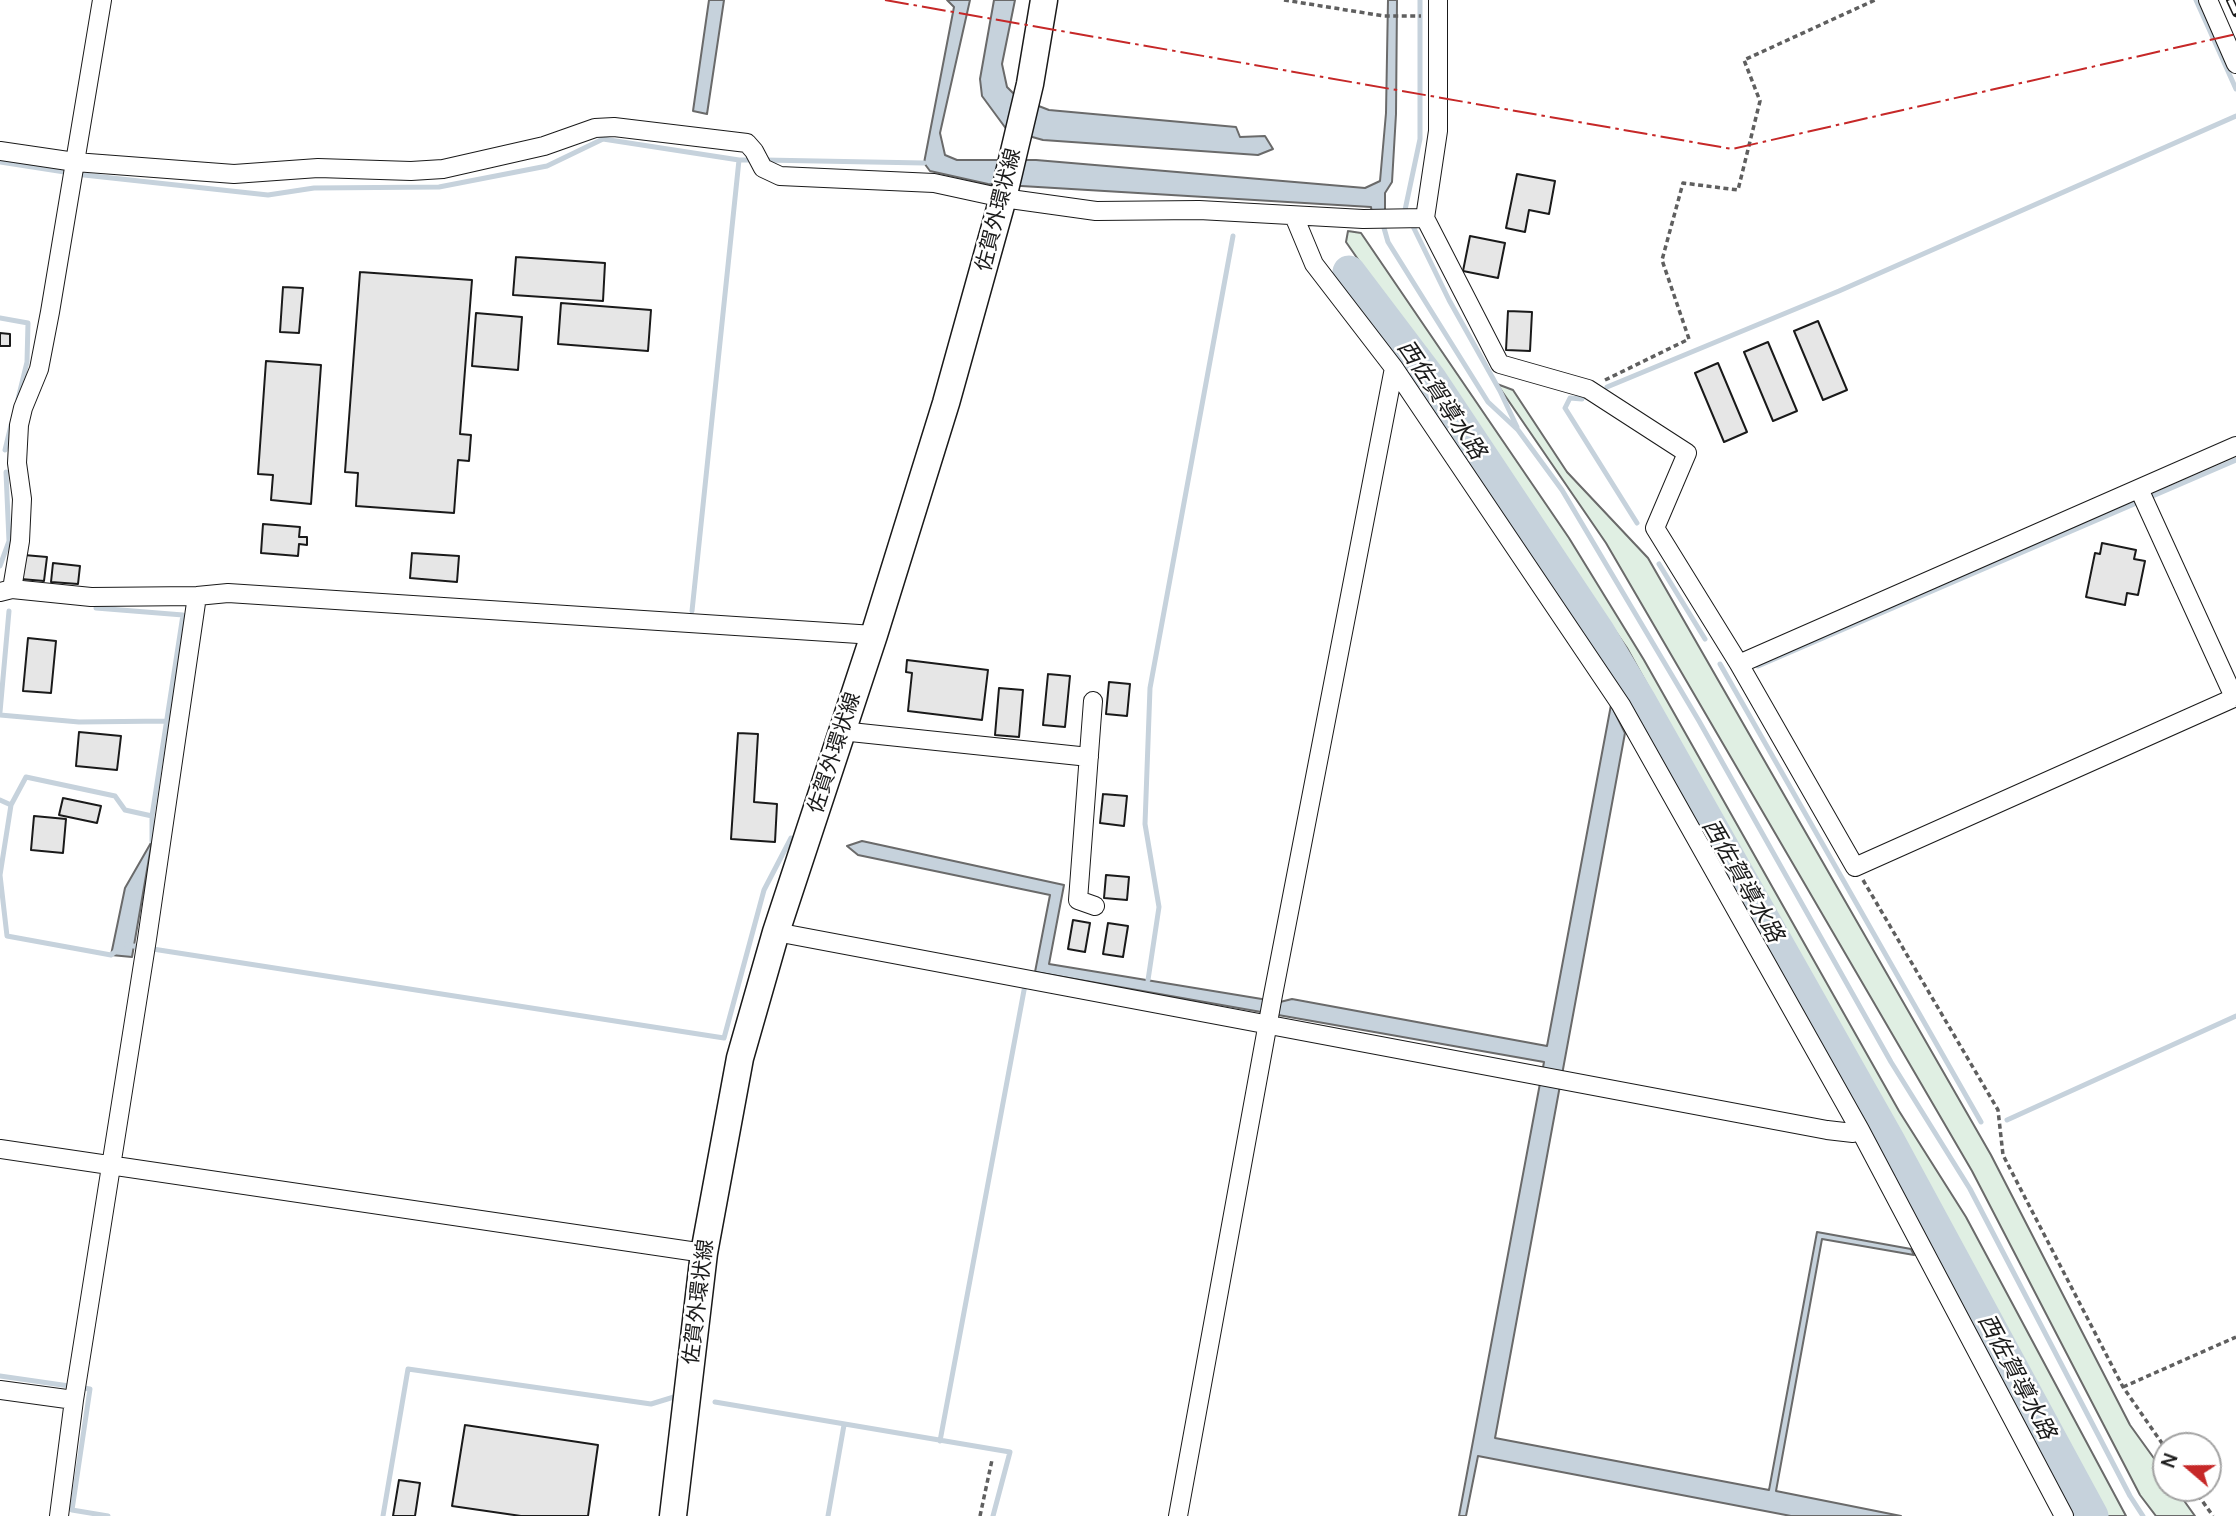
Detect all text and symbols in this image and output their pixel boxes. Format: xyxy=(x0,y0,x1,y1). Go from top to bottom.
street label: 佐賀外環状線 xyxy=(972,146,1026,274)
water label: 西佐賀導水路 xyxy=(1391,335,1491,465)
street label: 佐賀外環状線 xyxy=(804,689,866,817)
water label: 西佐賀導水路 xyxy=(1696,814,1788,948)
street label: 佐賀外環状線 xyxy=(679,1238,719,1366)
water label: 西佐賀導水路 xyxy=(1971,1310,2061,1444)
north arrow xyxy=(2152,1432,2222,1502)
text: N xyxy=(2155,1450,2184,1471)

